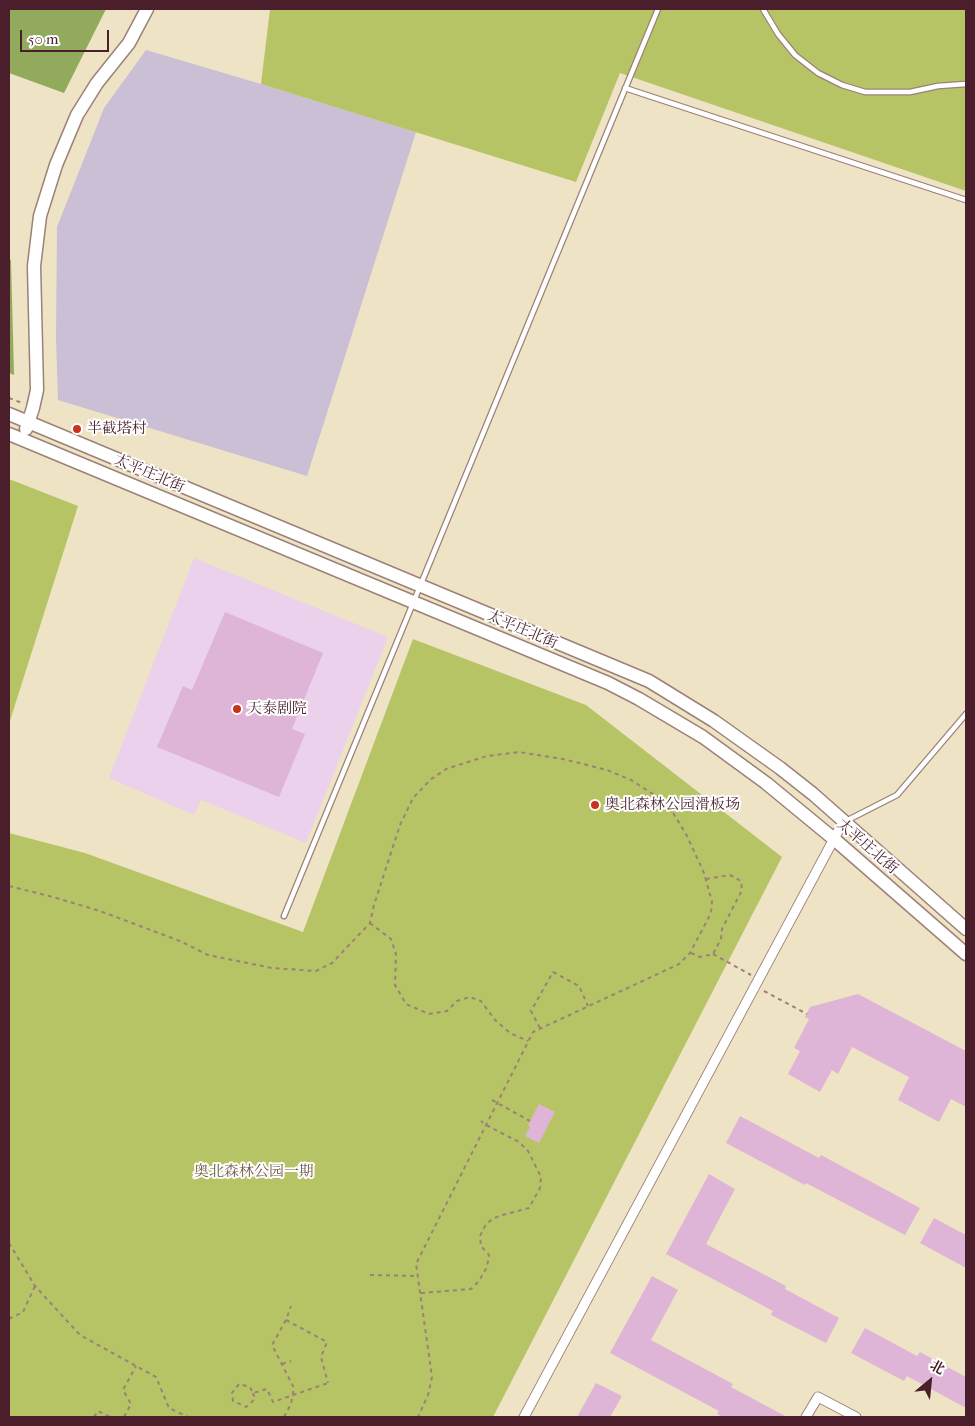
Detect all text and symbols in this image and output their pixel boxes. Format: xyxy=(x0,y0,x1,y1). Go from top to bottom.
scale bar xyxy=(22,20,111,52)
text: 50 m xyxy=(28,30,58,48)
place label: 半截塔村 xyxy=(87,420,147,438)
marker: 半截塔村 xyxy=(71,423,83,435)
street label: 太平庄北街 xyxy=(111,451,187,497)
street label: 太平庄北街 xyxy=(484,607,560,653)
place label: 天泰剧院 xyxy=(247,700,307,718)
marker: 天泰剧院 xyxy=(231,703,243,715)
place label: 奥北森林公园滑板场 xyxy=(605,796,740,814)
marker: 奥北森林公园滑板场 xyxy=(589,799,601,811)
street label: 太平庄北街 xyxy=(833,816,901,878)
park label: 奥北森林公园一期 xyxy=(194,1163,314,1181)
north arrow xyxy=(905,1356,955,1406)
text: 北 xyxy=(927,1357,947,1378)

